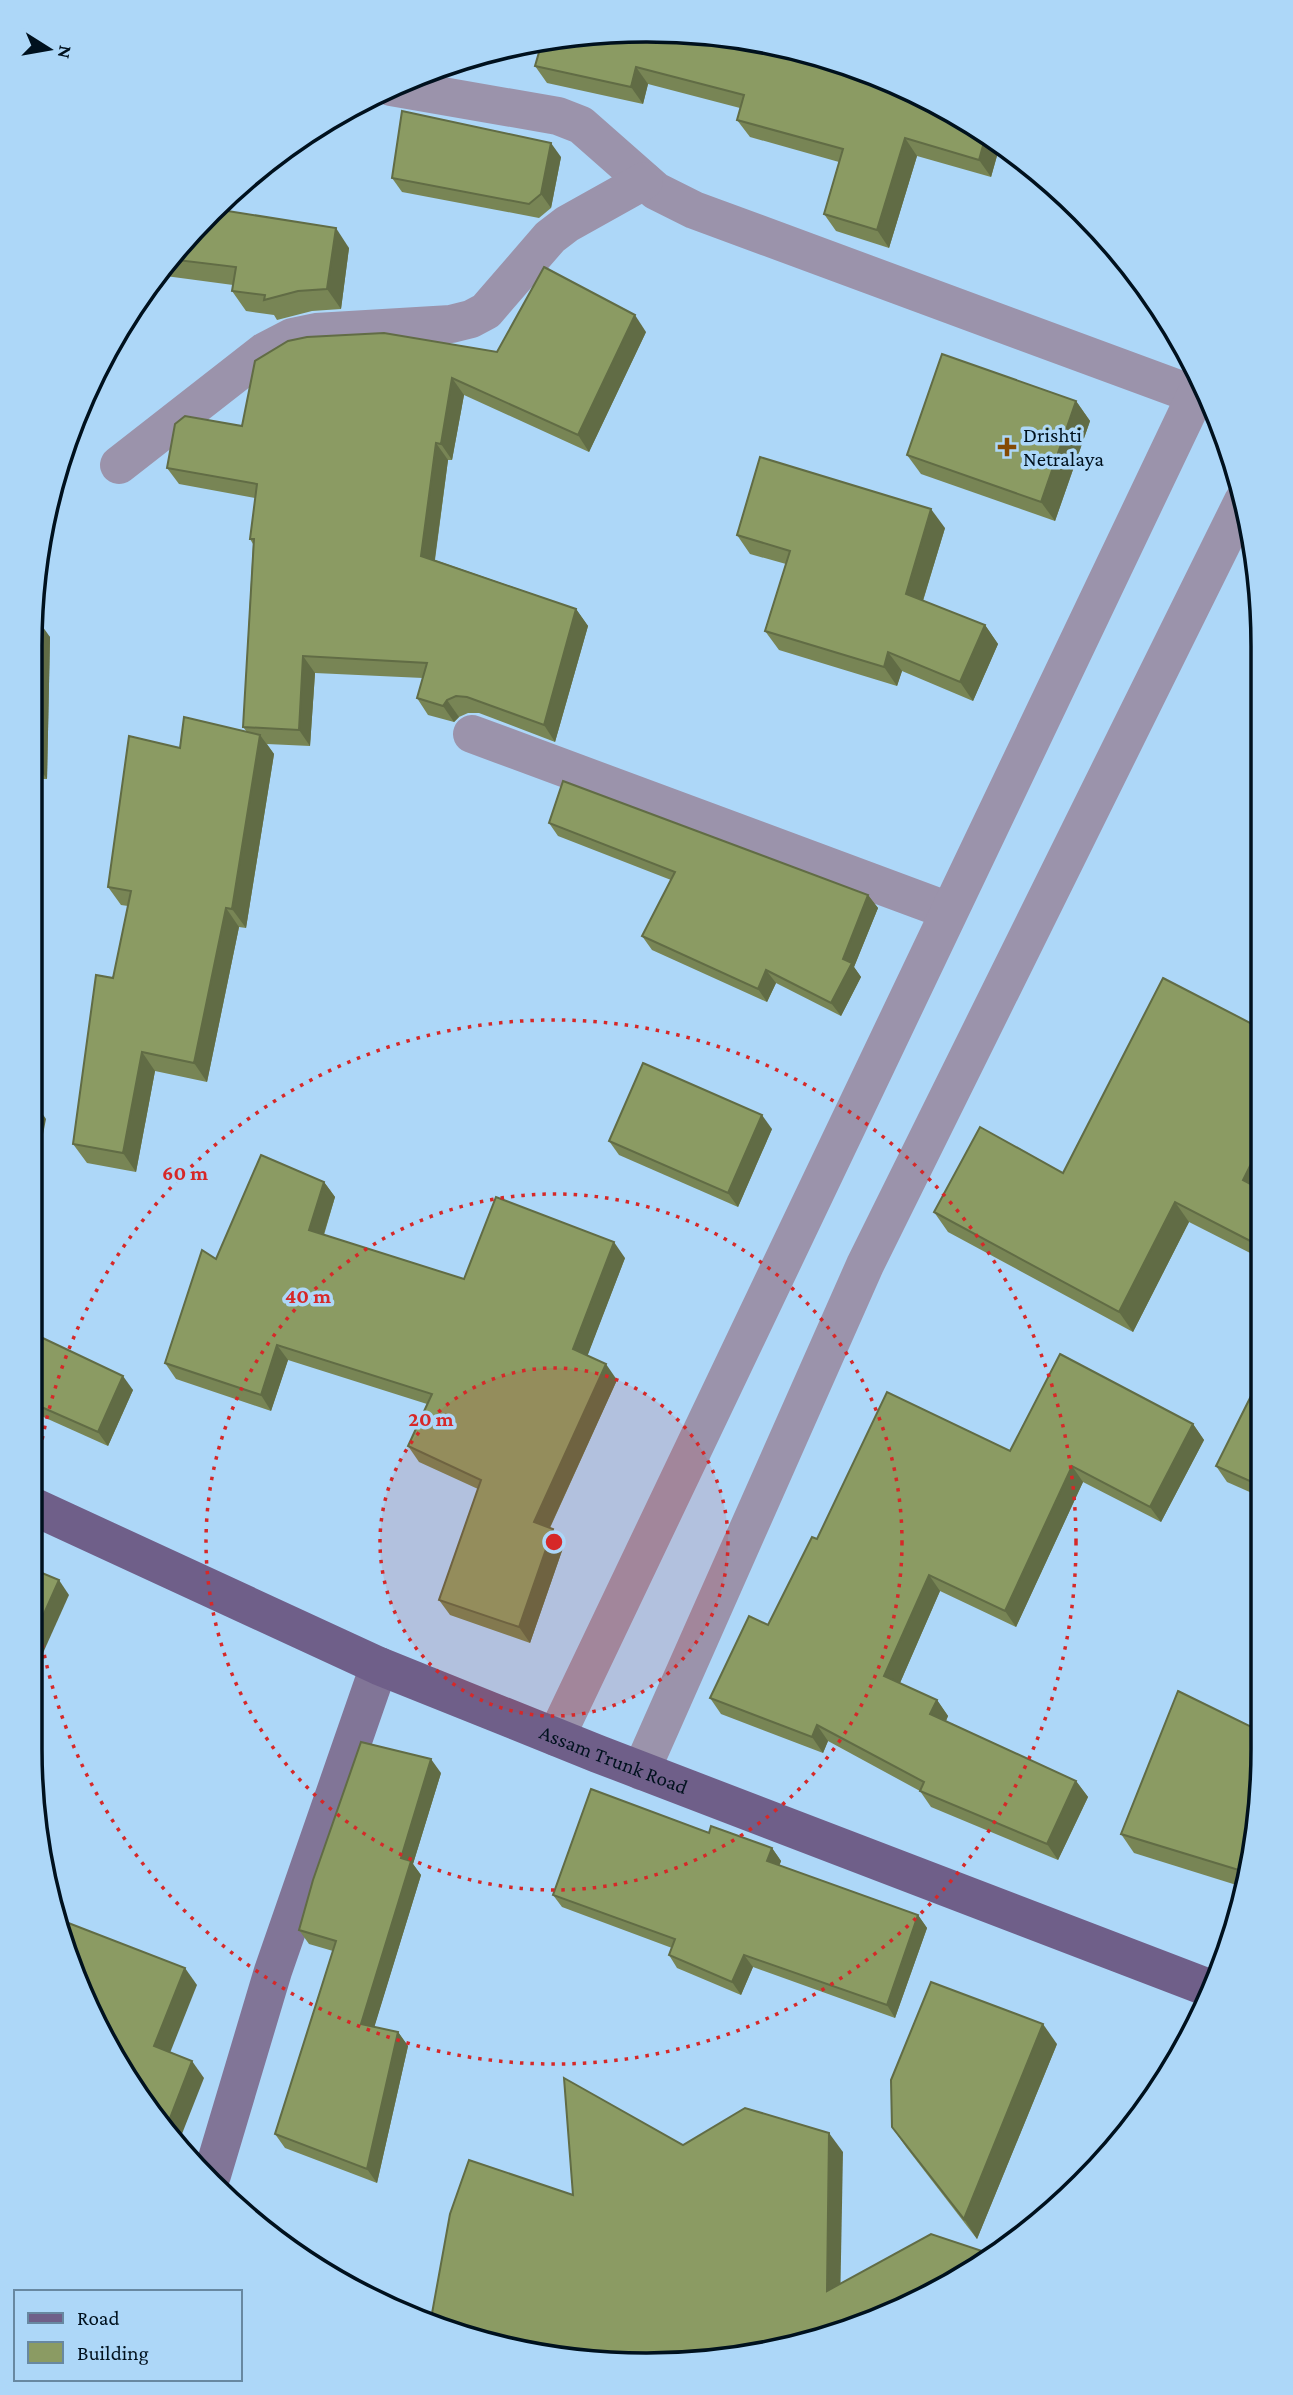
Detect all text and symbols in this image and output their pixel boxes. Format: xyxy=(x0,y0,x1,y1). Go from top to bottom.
north arrow xyxy=(14,14,84,84)
text: N xyxy=(54,44,77,61)
place label: Drishti Netralaya xyxy=(1023,423,1104,471)
marker: Drishti Netralaya xyxy=(997,437,1017,457)
text: 60 m xyxy=(162,1161,208,1185)
text: 40 m xyxy=(285,1284,331,1308)
text: 20 m xyxy=(408,1407,454,1431)
centre of rings xyxy=(542,1530,566,1554)
street label: Assam Trunk Road xyxy=(536,1720,691,1799)
legend xyxy=(14,2290,242,2381)
text: Road xyxy=(77,2306,120,2330)
text: Building xyxy=(77,2341,149,2365)

